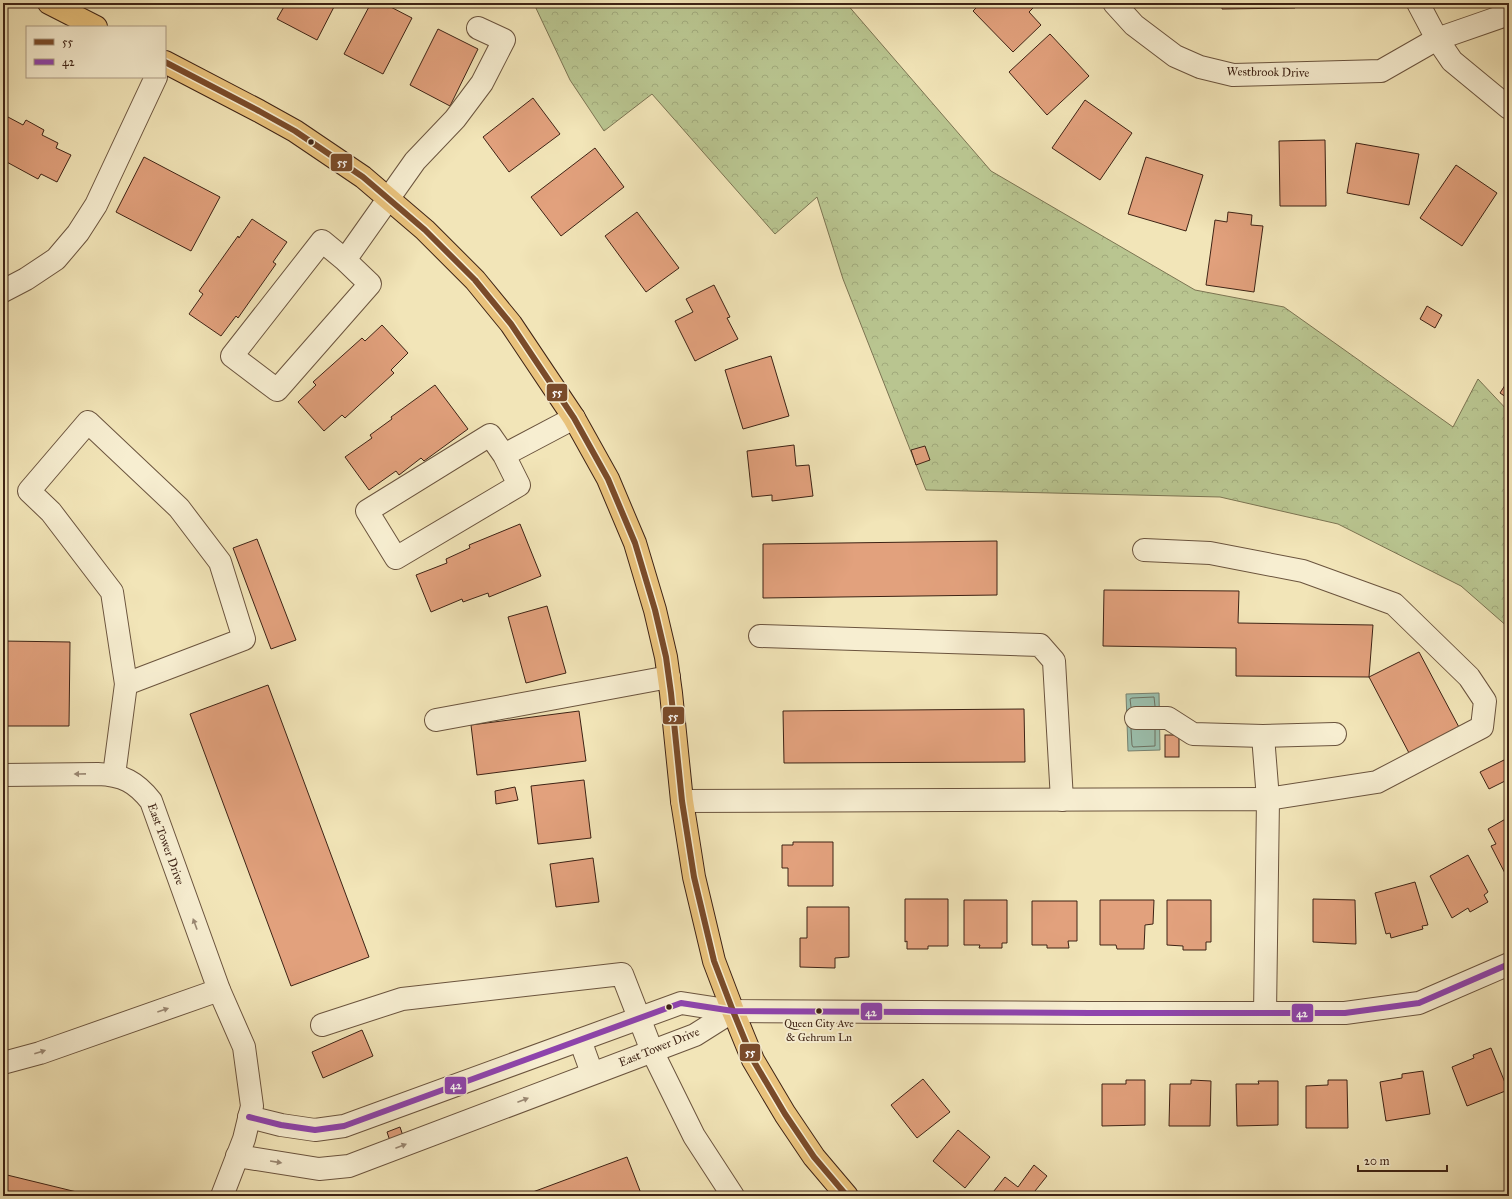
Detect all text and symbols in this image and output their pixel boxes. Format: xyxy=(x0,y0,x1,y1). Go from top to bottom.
legend xyxy=(26,26,166,78)
text: 55 xyxy=(62,35,74,49)
text: 42 xyxy=(62,55,75,69)
street label: Westbrook Drive xyxy=(1226,64,1310,80)
unlabelled marker xyxy=(306,137,316,147)
line badge: 55 xyxy=(330,153,353,172)
text: 55 xyxy=(337,156,348,169)
line badge: 55 xyxy=(546,383,568,402)
text: 55 xyxy=(552,386,563,399)
line badge: 55 xyxy=(662,706,685,725)
text: 55 xyxy=(668,710,679,723)
one-way arrow xyxy=(73,771,86,777)
street label: East Tower Drive xyxy=(145,801,187,887)
one-way arrow xyxy=(192,917,198,929)
unlabelled marker xyxy=(664,1002,674,1012)
line badge: 42 xyxy=(860,1002,883,1021)
line badge: 42 xyxy=(1291,1003,1314,1023)
one-way arrow xyxy=(158,1006,170,1012)
marker: Queen City Ave & Gehrum Ln xyxy=(814,1006,824,1016)
text: 42 xyxy=(865,1006,877,1020)
text: 42 xyxy=(1296,1007,1308,1021)
place label: Queen City Ave & Gehrum Ln xyxy=(784,1017,854,1044)
street label: East Tower Drive xyxy=(617,1024,701,1070)
line badge: 55 xyxy=(739,1043,761,1062)
text: 55 xyxy=(745,1046,756,1059)
one-way arrow xyxy=(35,1049,47,1055)
line badge: 42 xyxy=(444,1076,467,1095)
text: 42 xyxy=(450,1079,462,1093)
one-way arrow xyxy=(517,1096,529,1102)
one-way arrow xyxy=(396,1143,408,1149)
scale bar xyxy=(1358,1147,1447,1173)
text: 20 m xyxy=(1364,1154,1390,1168)
one-way arrow xyxy=(270,1159,282,1165)

